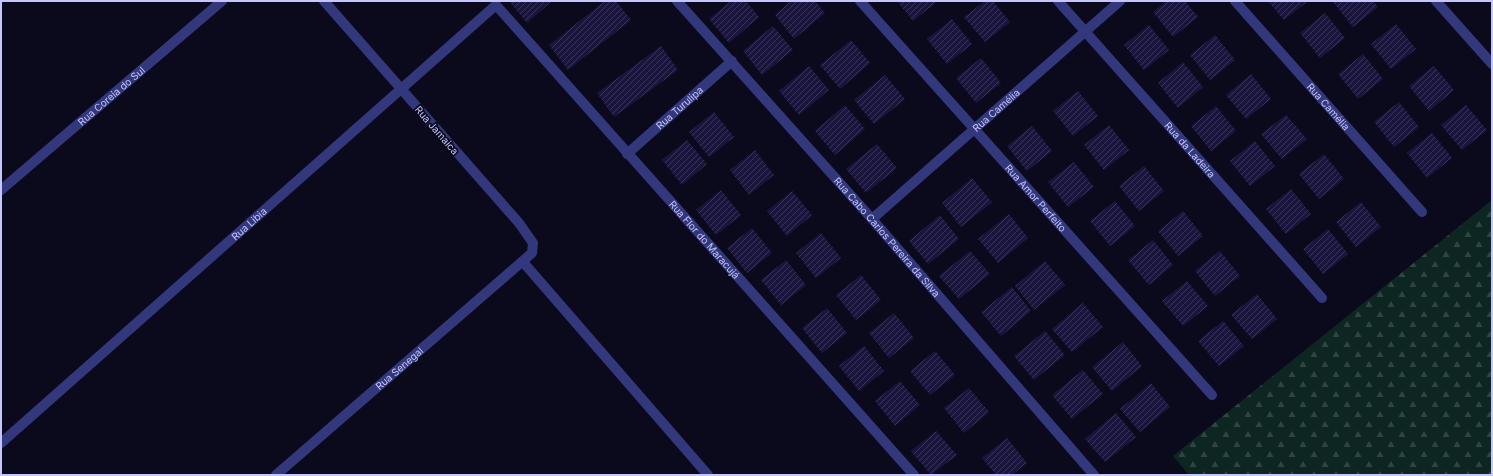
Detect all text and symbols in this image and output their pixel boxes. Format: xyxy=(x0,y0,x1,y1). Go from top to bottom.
street label: Rua Coreia do Sul xyxy=(75,64,147,128)
street label: Rua Camélia xyxy=(1305,81,1353,133)
street label: Rua Turulipa xyxy=(653,84,705,132)
street label: Rua Camélia xyxy=(970,86,1022,134)
street label: Rua Jamaica xyxy=(413,103,461,157)
street label: Rua da Ladeira xyxy=(1162,119,1218,180)
street label: Rua Amor Perfeito xyxy=(1003,162,1069,234)
street label: Rua Cabo Carlos Pereira da Silva xyxy=(831,175,943,299)
street label: Rua Flor do Maracujá xyxy=(667,198,743,281)
street label: Rua Libia xyxy=(229,205,269,242)
street label: Rua Senegal xyxy=(373,344,425,392)

